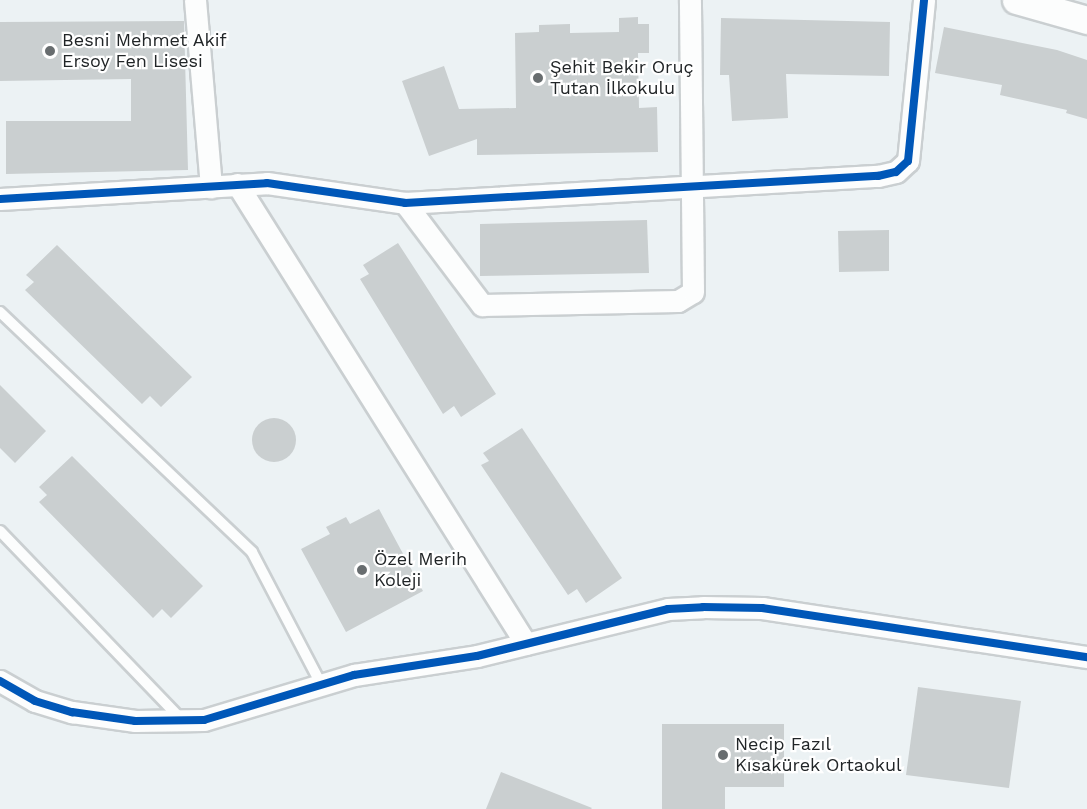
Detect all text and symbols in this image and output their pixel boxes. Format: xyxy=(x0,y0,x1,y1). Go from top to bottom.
place label: Besni Mehmet Akif Ersoy Fen Lisesi xyxy=(62,30,227,72)
marker: Besni Mehmet Akif Ersoy Fen Lisesi xyxy=(43,44,57,58)
place label: Şehit Bekir Oruç Tutan İlkokulu xyxy=(550,57,694,100)
marker: Şehit Bekir Oruç Tutan İlkokulu xyxy=(531,71,545,85)
place label: Özel Merih Koleji xyxy=(374,549,468,592)
marker: Özel Merih Koleji xyxy=(355,563,369,577)
place label: Necip Fazıl Kısakürek Ortaokul xyxy=(735,734,902,777)
marker: Necip Fazıl Kısakürek Ortaokul xyxy=(716,748,730,762)

